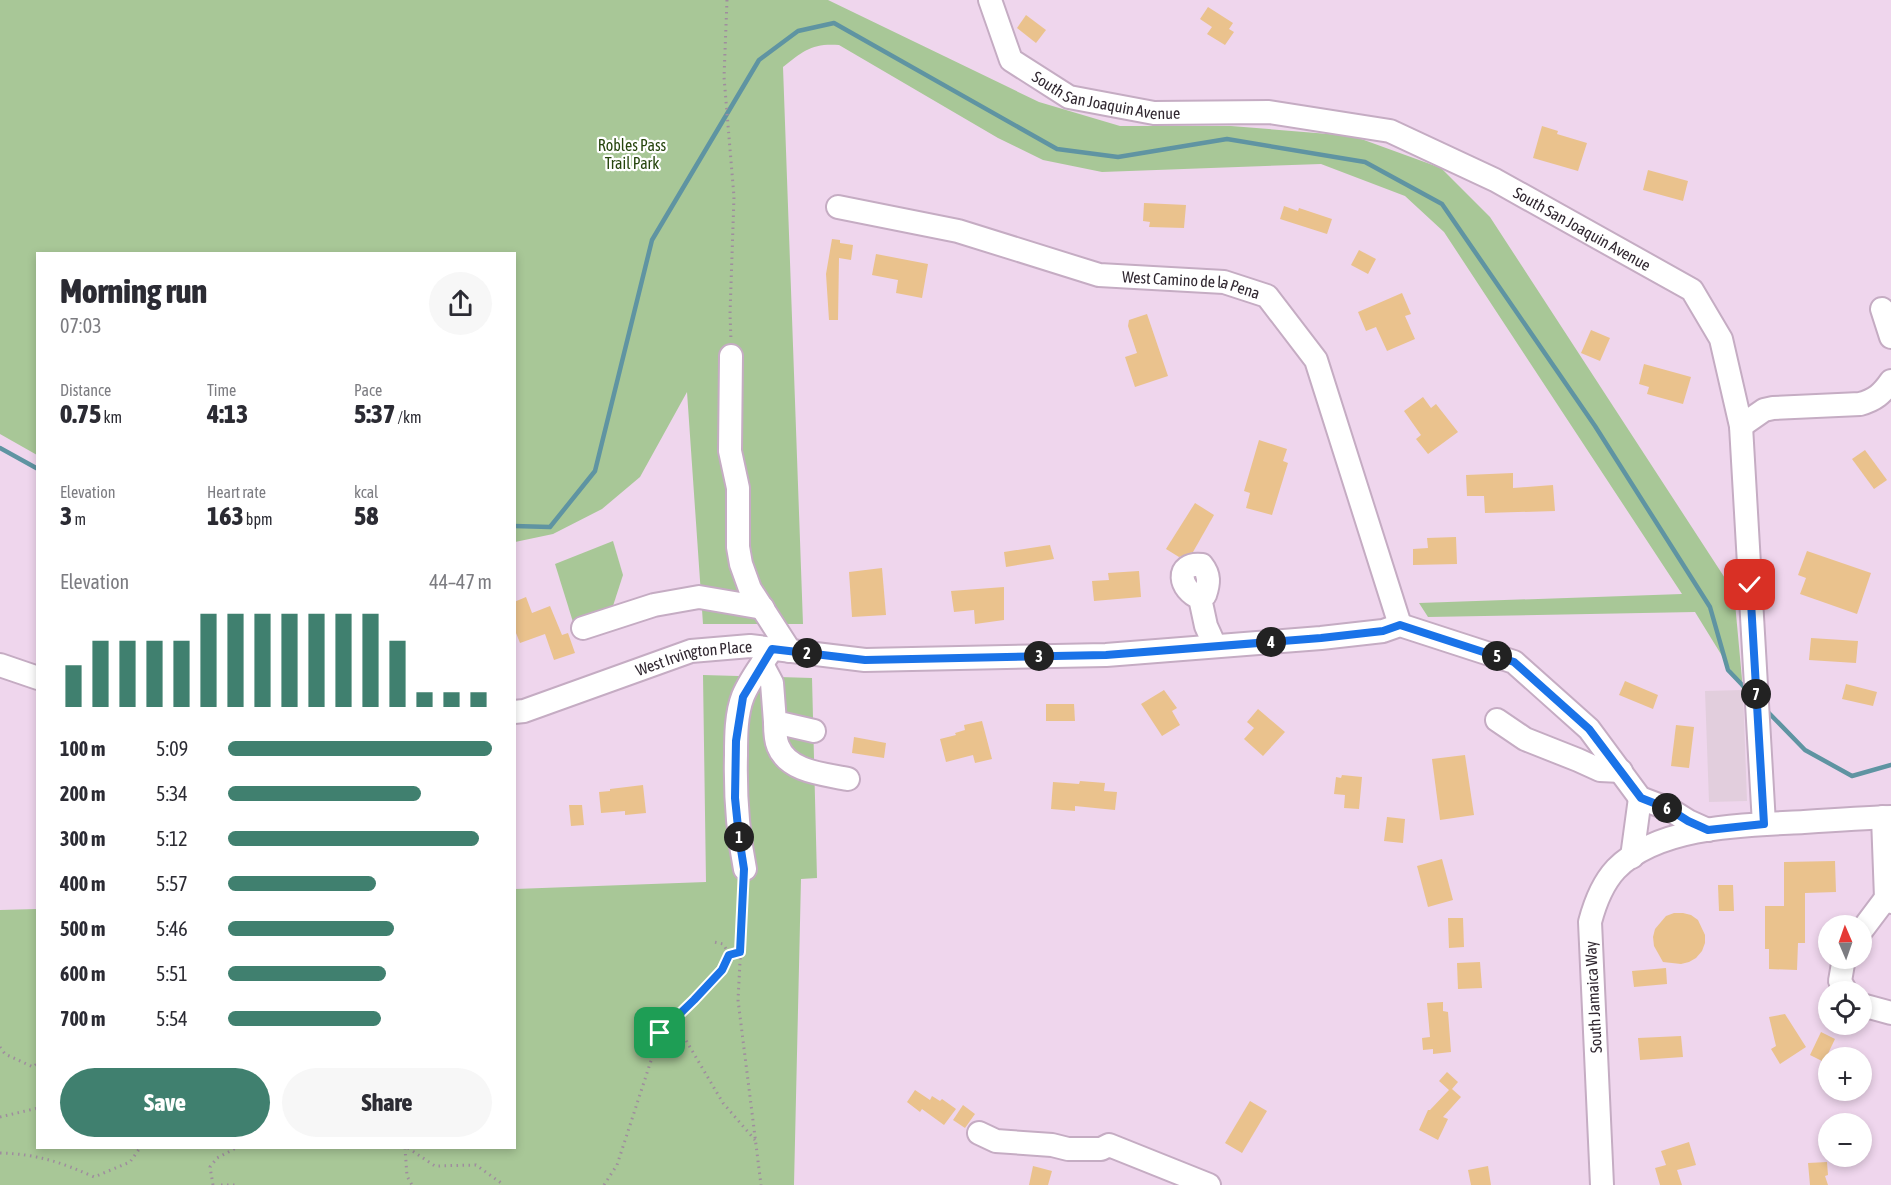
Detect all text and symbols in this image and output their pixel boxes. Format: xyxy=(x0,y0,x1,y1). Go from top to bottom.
street label: South San Joaquin Avenue xyxy=(1029,67,1180,122)
park label: Robles Pass Trail Park xyxy=(598,136,667,172)
street label: South San Joaquin Avenue xyxy=(1510,183,1654,274)
street label: West Camino de la Pena xyxy=(1122,267,1262,302)
text: Morning run xyxy=(60,272,207,310)
button: share xyxy=(429,272,492,335)
text: 07:03 xyxy=(60,314,102,337)
text: Distance xyxy=(60,381,111,399)
text: Time xyxy=(207,381,236,399)
text: Pace xyxy=(354,381,382,399)
text: 0.75 xyxy=(60,399,101,429)
text: 4:13 xyxy=(207,399,248,429)
text: 5:37 xyxy=(354,399,395,429)
text: km xyxy=(101,408,122,426)
text: /km xyxy=(395,408,421,426)
text: Elevation xyxy=(60,483,115,501)
text: Heart rate xyxy=(207,483,266,501)
text: kcal xyxy=(354,483,378,501)
text: 3 xyxy=(60,501,72,531)
text: 163 xyxy=(207,501,244,531)
text: 58 xyxy=(354,501,378,531)
text: m xyxy=(72,510,86,528)
text: bpm xyxy=(244,510,273,528)
pin xyxy=(1724,559,1775,610)
icon: check xyxy=(1733,568,1766,601)
text: Elevation xyxy=(60,570,129,593)
text: 44–47 m xyxy=(429,570,492,593)
pin: 4 xyxy=(1256,627,1286,657)
text: 4 xyxy=(1267,633,1275,651)
street label: West Irvington Place xyxy=(633,637,753,679)
pin: 2 xyxy=(792,638,822,668)
pin: 3 xyxy=(1024,641,1054,671)
pin: 5 xyxy=(1482,641,1512,671)
text: 2 xyxy=(803,644,811,662)
text: 3 xyxy=(1035,647,1043,665)
text: 5 xyxy=(1493,647,1501,665)
pin: 7 xyxy=(1741,679,1771,709)
text: 7 xyxy=(1752,685,1760,703)
text: 100 m xyxy=(60,737,105,760)
text: 5:09 xyxy=(156,737,188,760)
text: 200 m xyxy=(60,782,105,805)
text: 5:34 xyxy=(156,782,188,805)
pin: 6 xyxy=(1652,793,1682,823)
text: 6 xyxy=(1663,799,1671,817)
pin: 1 xyxy=(724,822,754,852)
text: 300 m xyxy=(60,827,105,850)
text: 5:12 xyxy=(156,827,188,850)
text: 1 xyxy=(735,828,743,846)
text: 400 m xyxy=(60,872,105,895)
text: 5:57 xyxy=(156,872,188,895)
north arrow xyxy=(1818,915,1872,969)
map controls xyxy=(1818,915,1872,1167)
text: 500 m xyxy=(60,917,105,940)
text: 5:46 xyxy=(156,917,188,940)
street label: South Jamaica Way xyxy=(1581,940,1606,1054)
text: 600 m xyxy=(60,962,105,985)
text: 5:51 xyxy=(156,962,188,985)
button: locate xyxy=(1818,981,1872,1035)
text: 700 m xyxy=(60,1007,105,1030)
text: 5:54 xyxy=(156,1007,188,1030)
pin xyxy=(634,1007,685,1058)
icon: arrive xyxy=(643,1016,676,1049)
button: + xyxy=(1818,1047,1872,1101)
button: Save xyxy=(60,1068,270,1137)
button: Share xyxy=(282,1068,492,1137)
button: − xyxy=(1818,1113,1872,1167)

